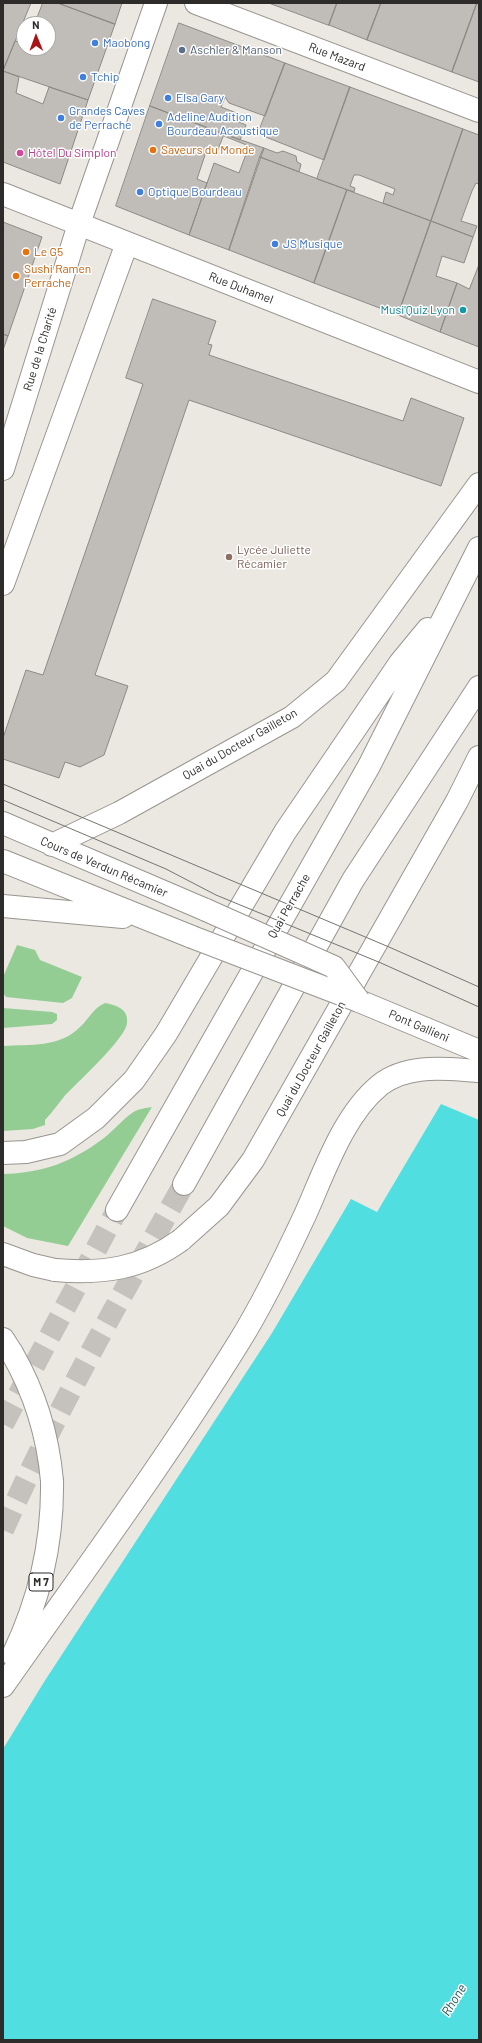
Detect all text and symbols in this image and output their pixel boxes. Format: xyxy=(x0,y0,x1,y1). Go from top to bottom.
north arrow xyxy=(16,16,56,56)
text: N xyxy=(32,18,40,31)
place label: Maobong xyxy=(103,36,150,50)
marker: Maobong xyxy=(90,38,100,48)
street label: Rue Mazard xyxy=(307,40,367,74)
place label: Aschler & Manson xyxy=(190,43,282,57)
marker: Aschler & Manson xyxy=(177,45,187,55)
place label: Tchip xyxy=(91,70,119,84)
marker: Tchip xyxy=(78,72,88,82)
place label: Elsa Gary xyxy=(176,91,224,105)
marker: Elsa Gary xyxy=(163,93,173,103)
place label: Grandes Caves de Perrache xyxy=(69,104,145,132)
place label: Adeline Audition Bourdeau Acoustique xyxy=(167,110,279,138)
marker: Grandes Caves de Perrache xyxy=(56,113,66,123)
marker: Adeline Audition Bourdeau Acoustique xyxy=(154,119,164,129)
place label: Saveurs du Monde xyxy=(161,143,255,157)
marker: Saveurs du Monde xyxy=(148,145,158,155)
place label: Hôtel Du Simplon xyxy=(28,146,116,160)
marker: Hôtel Du Simplon xyxy=(15,148,25,158)
place label: Optique Bourdeau xyxy=(148,185,242,199)
marker: Optique Bourdeau xyxy=(135,187,145,197)
place label: JS Musique xyxy=(283,237,343,251)
marker: JS Musique xyxy=(270,239,280,249)
place label: Le G5 xyxy=(34,245,63,259)
marker: Le G5 xyxy=(21,247,31,257)
place label: Sushi Ramen Perrache xyxy=(24,262,91,290)
street label: Rue Duhamel xyxy=(207,269,275,307)
marker: Sushi Ramen Perrache xyxy=(11,271,21,281)
place label: Musi'Quiz Lyon xyxy=(380,303,455,317)
street label: Rue de la Charité xyxy=(20,305,60,393)
marker: Musi'Quiz Lyon xyxy=(458,305,468,315)
place label: Lycée Juliette Récamier xyxy=(237,543,311,571)
marker: Lycée Juliette Récamier xyxy=(224,552,234,562)
street label: Quai du Docteur Gailleton xyxy=(180,705,300,783)
street label: Cours de Verdun Récamier xyxy=(38,834,170,900)
street label: Quai Perrache xyxy=(265,871,313,941)
street label: Quai du Docteur Gailleton xyxy=(273,999,349,1119)
street label: Pont Gallieni xyxy=(386,1007,452,1045)
road number: M 7 xyxy=(29,1573,53,1591)
water label: Rhone xyxy=(438,1981,470,2019)

